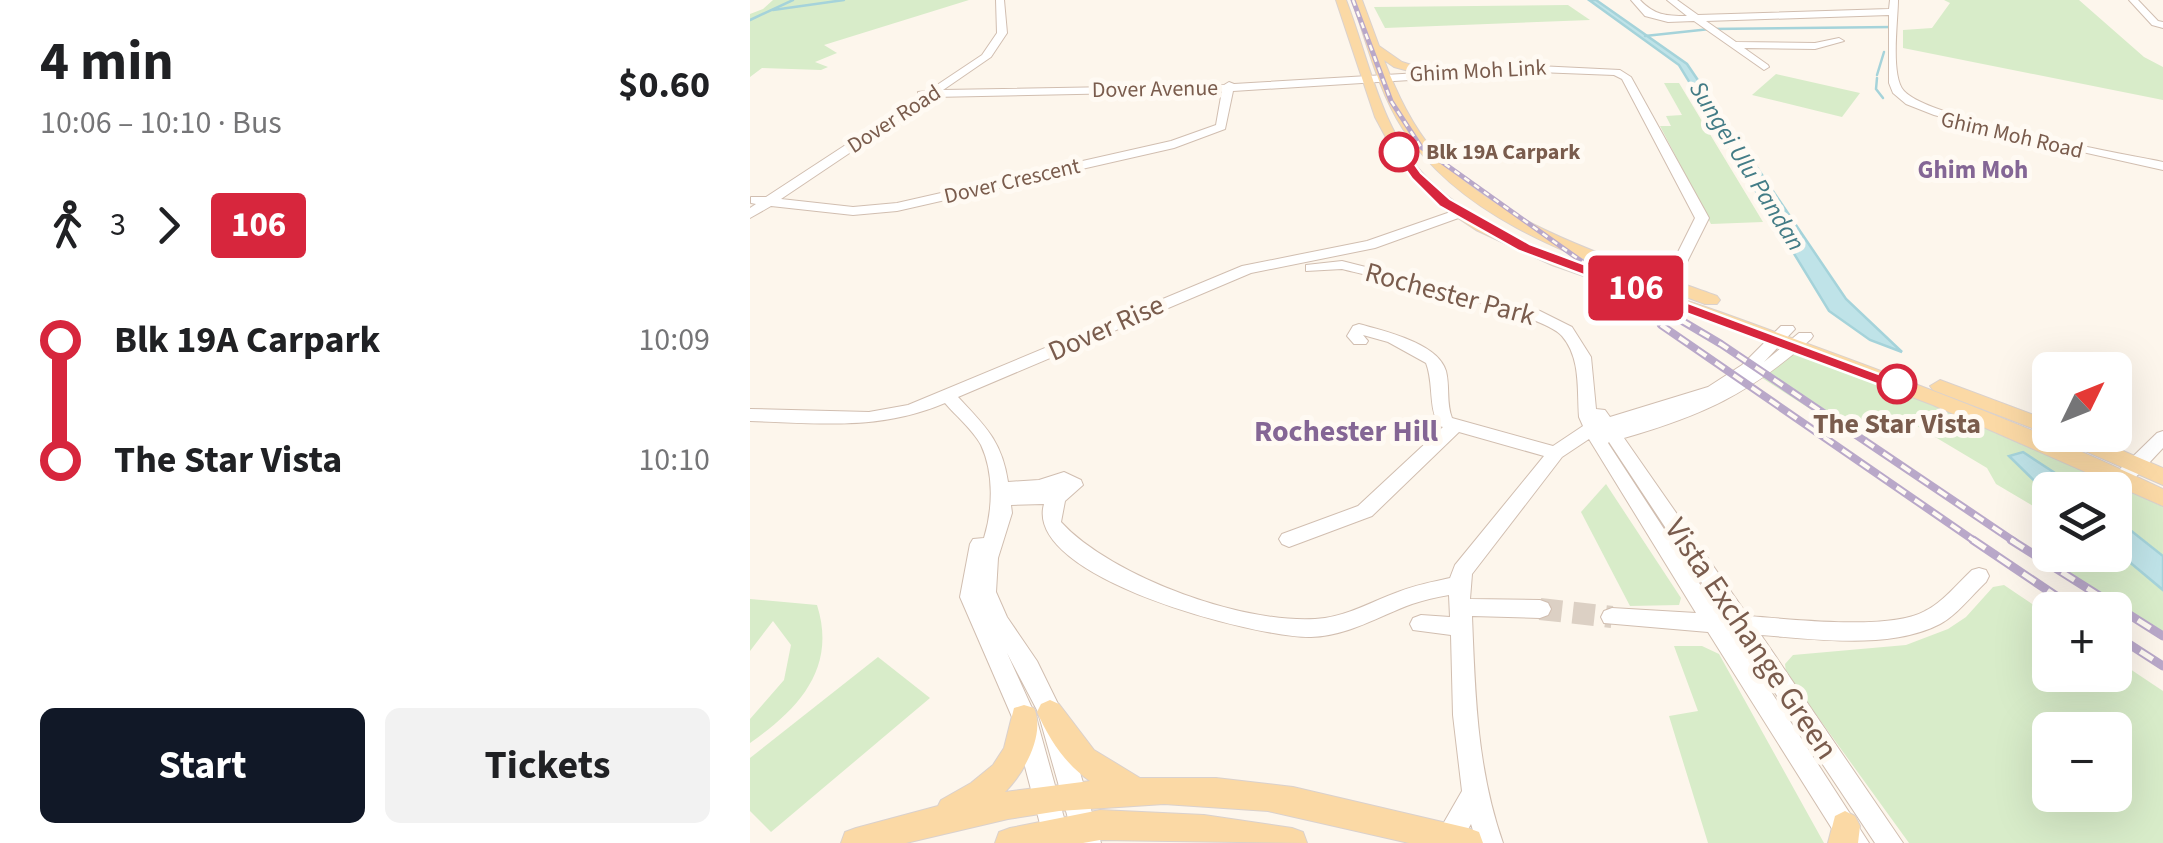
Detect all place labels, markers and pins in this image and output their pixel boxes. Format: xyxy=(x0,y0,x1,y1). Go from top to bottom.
marker: Blk 19A Carpark xyxy=(1380,133,1418,171)
place label: Blk 19A Carpark xyxy=(1426,136,1580,168)
marker: The Star Vista xyxy=(1878,365,1916,403)
place label: The Star Vista xyxy=(1813,404,1981,444)

